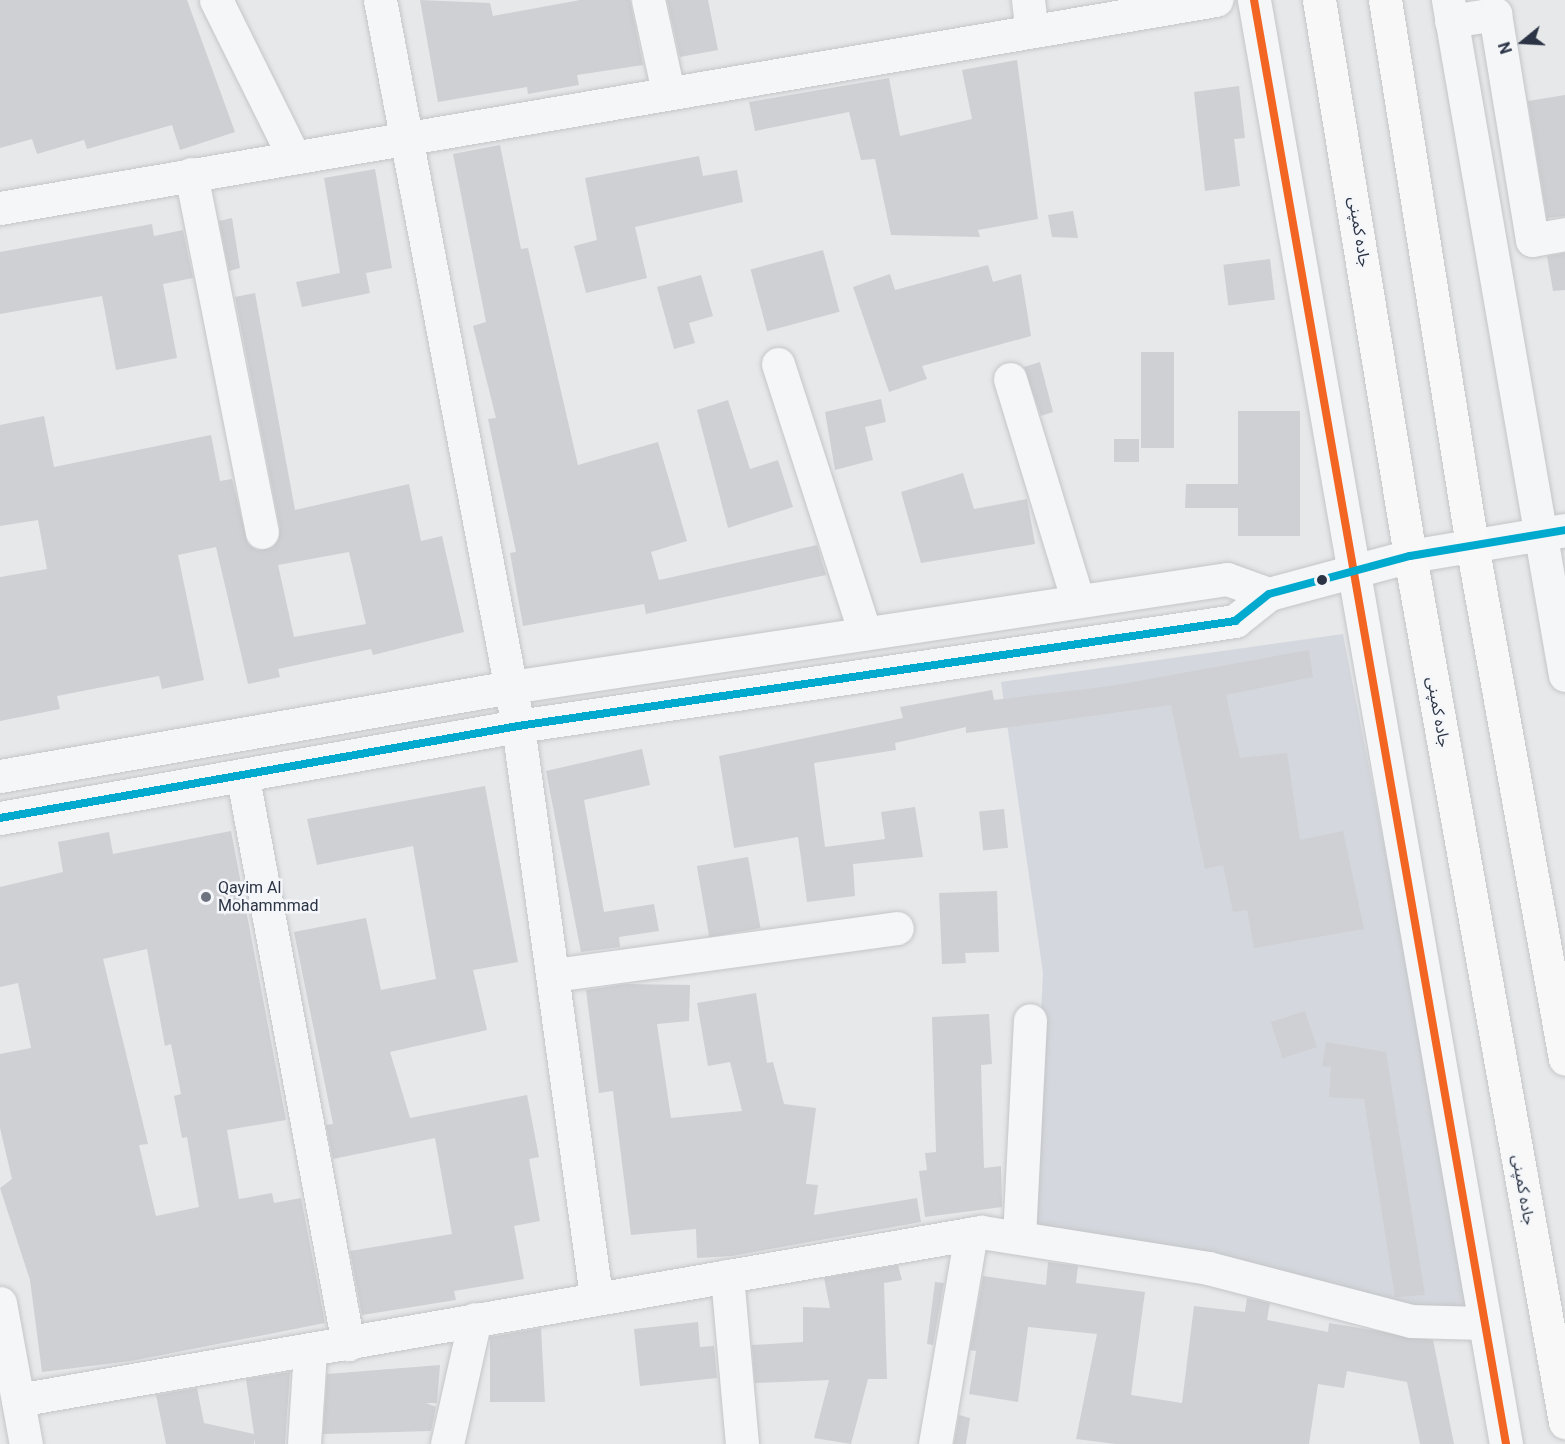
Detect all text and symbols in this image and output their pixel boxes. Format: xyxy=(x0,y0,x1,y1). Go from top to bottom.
north arrow xyxy=(1493,12,1553,72)
text: N xyxy=(1495,39,1516,56)
street label: جاده کمپنی xyxy=(1344,195,1374,269)
unlabelled marker xyxy=(1316,574,1328,586)
street label: جاده کمپنی xyxy=(1422,675,1454,749)
place label: Qayim Al Mohammmad xyxy=(218,878,318,916)
marker: Qayim Al Mohammmad xyxy=(199,890,213,904)
street label: جاده کمپنی xyxy=(1507,1153,1539,1227)

